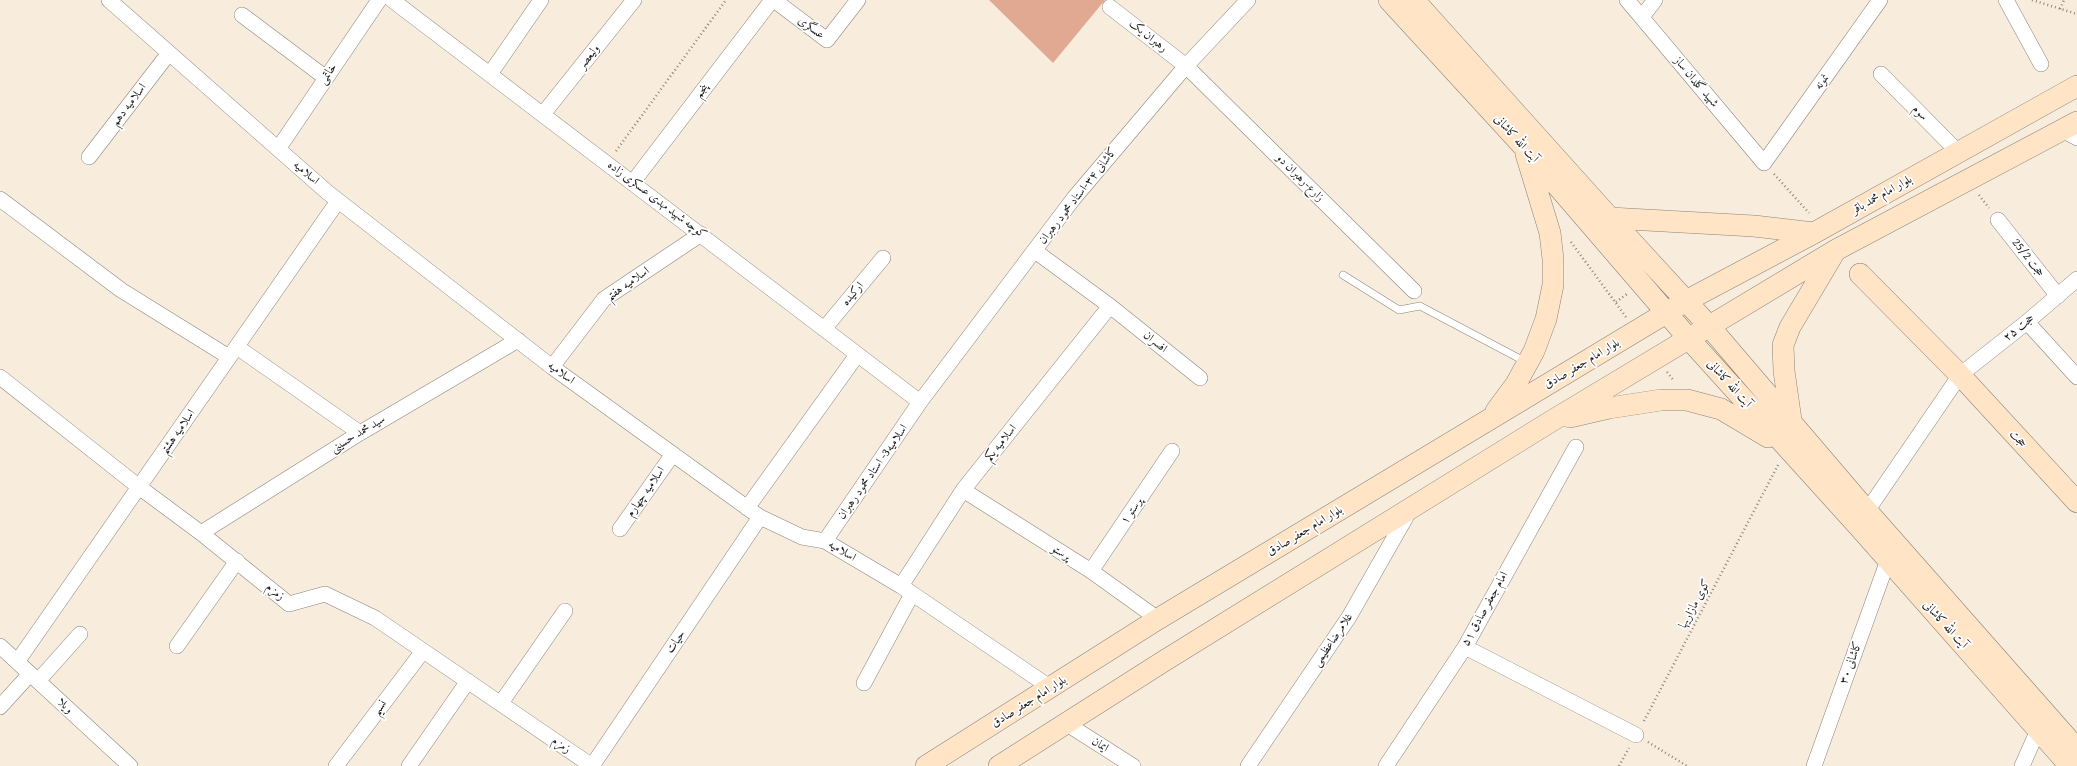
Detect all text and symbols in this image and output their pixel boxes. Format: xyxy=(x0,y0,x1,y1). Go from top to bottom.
street label: عسگری xyxy=(795,13,827,43)
street label: رهبران یک xyxy=(1126,17,1170,55)
street label: ولیعصر xyxy=(575,42,603,72)
street label: شهید گلدان ساز xyxy=(1671,54,1721,110)
street label: خاتمی xyxy=(316,61,340,87)
street label: نمونه xyxy=(1811,71,1833,93)
street label: اسلامیه دهم xyxy=(108,81,150,129)
street label: پنجم xyxy=(692,81,712,101)
street label: سوم xyxy=(1909,102,1931,124)
street label: آیت الله کاشانی xyxy=(1491,112,1541,166)
street label: کاشانی ۳۴-استاد محمود رهبران xyxy=(1036,145,1120,247)
street label: زارع-رهبران دو xyxy=(1273,151,1327,205)
street label: اسلامیه xyxy=(290,158,322,188)
street label: کوچه شهید مهدی عسکری زاده xyxy=(604,158,710,242)
street label: بلوار امام محمد باقر xyxy=(1849,172,1915,218)
street label: حجت 25/2 xyxy=(2009,236,2047,280)
street label: اسلامیه هفتم xyxy=(604,264,652,304)
street label: ارکیده xyxy=(839,279,867,309)
street label: حجت ۲۵ xyxy=(2001,311,2037,345)
street label: افسران xyxy=(1140,328,1170,356)
street label: بلوار امام جعفر صادق xyxy=(1542,336,1622,392)
street label: آیت الله کاشانی xyxy=(1704,357,1754,411)
street label: اسلامیه xyxy=(545,358,577,388)
street label: اسلامیه هشتم xyxy=(157,407,199,457)
street label: سید محمد حسینی xyxy=(328,412,388,456)
street label: اسلامیه3- استاد محمود رهبران xyxy=(835,422,911,522)
street label: اسلامیه یکم xyxy=(982,422,1020,464)
street label: حجت xyxy=(2006,427,2030,451)
street label: اسلامیه چهارم xyxy=(623,464,669,520)
street label: پرستو ۱ xyxy=(1118,495,1146,527)
street label: بلوار امام جعفر صادق xyxy=(1265,503,1345,559)
street label: اسلامیه xyxy=(825,537,859,565)
street label: پرستو xyxy=(1049,542,1073,564)
street label: امام جعفر صادق ۵۱ xyxy=(1459,569,1511,649)
street label: کوی مازاریها xyxy=(1676,577,1714,631)
street label: زمزم xyxy=(263,580,287,604)
street label: آیت الله کاشانی xyxy=(1920,598,1970,652)
street label: غلامرضاعظیمی xyxy=(1310,610,1356,670)
street label: حیات xyxy=(663,628,689,656)
street label: کاشانی ۳۰ xyxy=(1837,640,1865,686)
street label: بلوار امام جعفر صادق xyxy=(989,673,1069,731)
street label: ویلا xyxy=(54,695,76,717)
street label: نسیم xyxy=(370,698,390,718)
street label: زمزم xyxy=(549,733,573,757)
street label: ایمان xyxy=(1089,734,1111,756)

